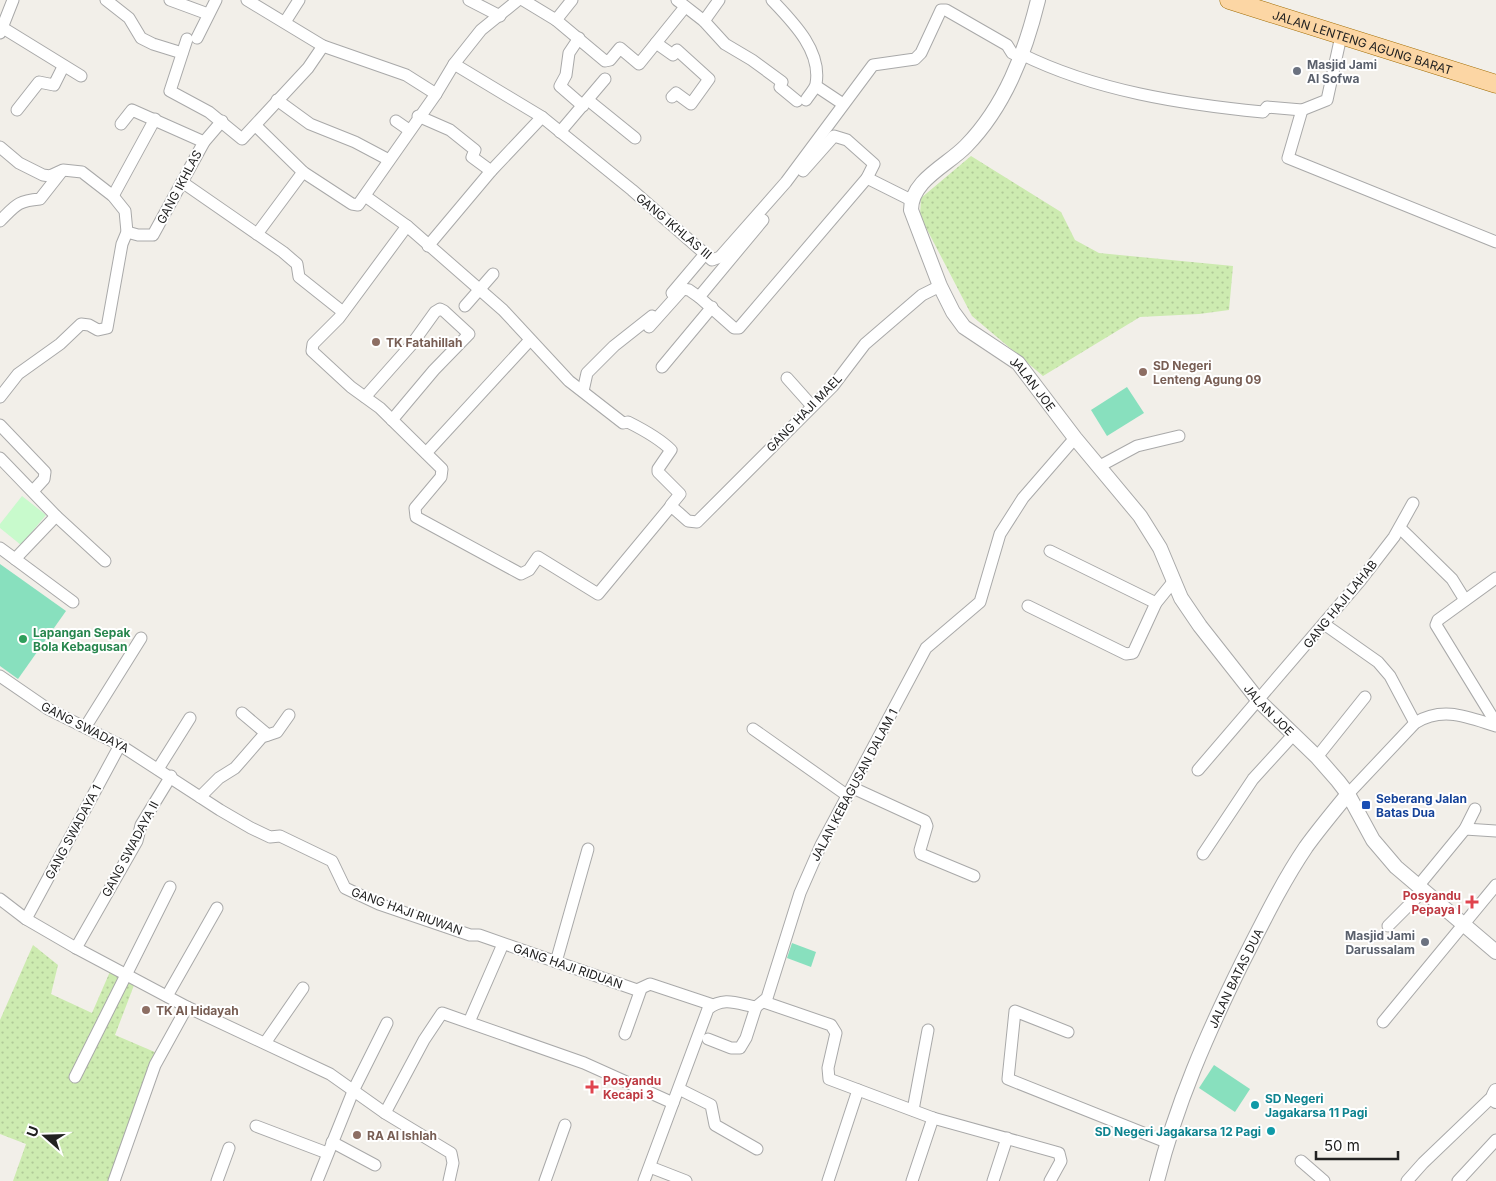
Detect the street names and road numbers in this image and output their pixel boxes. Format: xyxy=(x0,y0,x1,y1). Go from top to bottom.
street label: JALAN LENTENG AGUNG BARAT xyxy=(1271,7,1455,77)
street label: GANG IKHLAS xyxy=(153,147,205,226)
street label: GANG IKHLAS III xyxy=(633,190,715,262)
street label: JALAN JOE xyxy=(1007,352,1059,414)
street label: GANG HAJI MAEL xyxy=(763,371,845,455)
street label: GANG HAJI LAHAB xyxy=(1300,557,1380,651)
street label: JALAN JOE xyxy=(1241,681,1297,738)
street label: GANG SWADAYA xyxy=(39,698,131,756)
street label: JALAN KEBAGUSAN DALAM 1 xyxy=(807,706,901,864)
street label: GANG SWADAYA 1 xyxy=(42,782,104,882)
street label: GANG SWADAYA II xyxy=(98,798,162,900)
street label: GANG HAJI RIUWAN xyxy=(349,884,465,938)
street label: JALAN BATAS DUA xyxy=(1205,926,1266,1030)
street label: GANG HAJI RIDUAN xyxy=(511,940,625,992)

